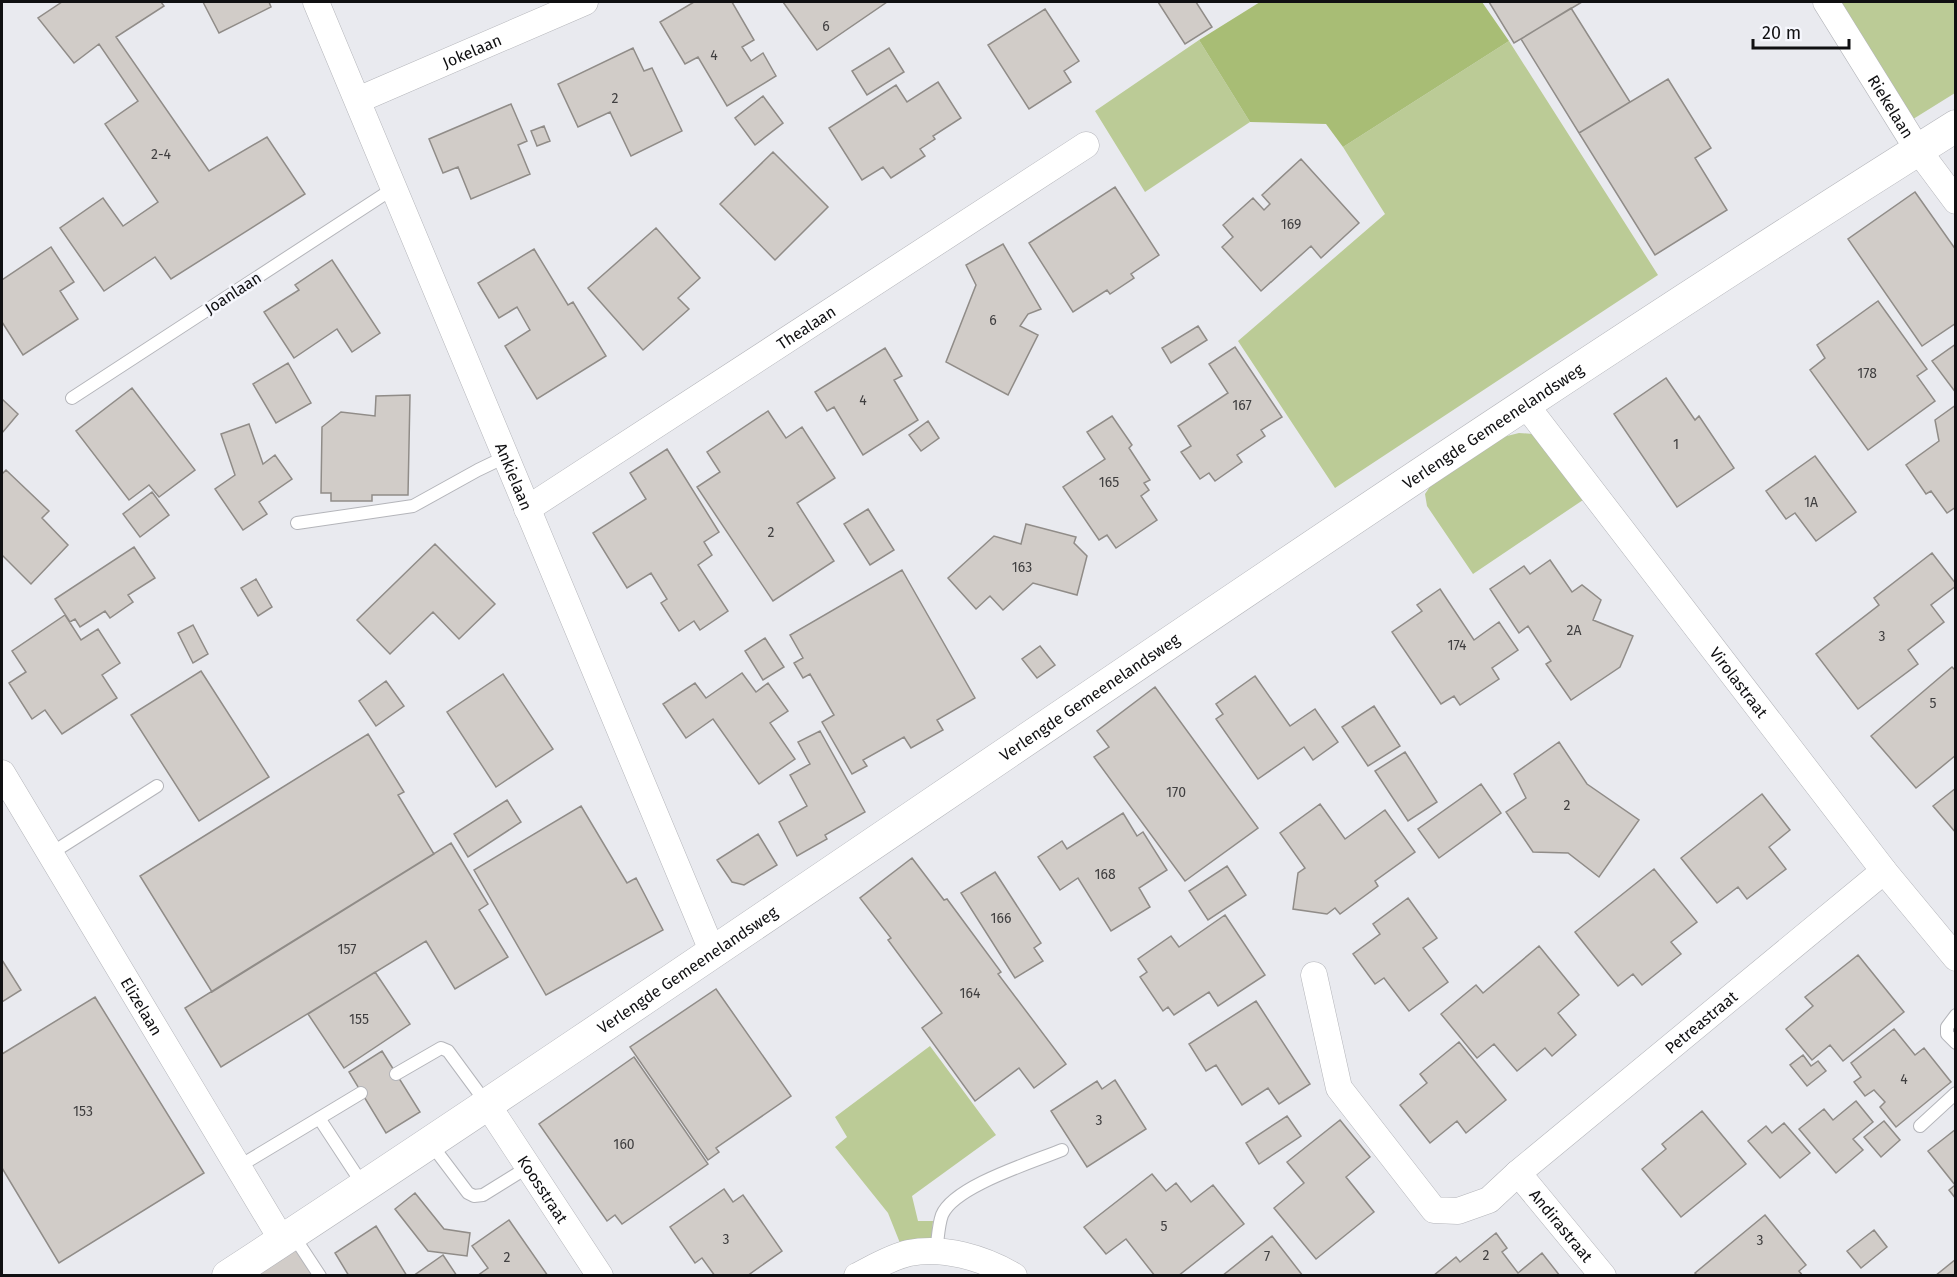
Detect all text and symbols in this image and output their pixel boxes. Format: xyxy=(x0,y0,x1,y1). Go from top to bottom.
scale bar xyxy=(1753,12,1849,50)
house number: 6 xyxy=(822,18,830,35)
text: 20 m xyxy=(1762,22,1801,44)
street label: Jokelaan xyxy=(439,30,504,72)
house number: 4 xyxy=(710,47,718,64)
street label: Riekelaan xyxy=(1864,71,1918,142)
house number: 2 xyxy=(612,90,619,107)
house number: 2-4 xyxy=(151,146,171,163)
house number: 169 xyxy=(1281,216,1301,233)
street label: Joanlaan xyxy=(201,268,265,318)
street label: Thealaan xyxy=(773,301,839,353)
house number: 6 xyxy=(989,312,997,329)
street label: Verlengde Gemeenelandsweg xyxy=(1399,359,1588,493)
house number: 178 xyxy=(1857,365,1877,382)
house number: 4 xyxy=(859,392,867,409)
house number: 167 xyxy=(1232,397,1252,414)
house number: 1 xyxy=(1673,436,1679,453)
street label: Ankielaan xyxy=(491,440,537,513)
house number: 165 xyxy=(1099,474,1119,491)
house number: 1A xyxy=(1804,494,1818,511)
house number: 2 xyxy=(768,524,775,541)
house number: 163 xyxy=(1012,559,1032,576)
house number: 2A xyxy=(1567,622,1581,639)
house number: 3 xyxy=(1879,628,1886,645)
street label: Verlengde Gemeenelandsweg xyxy=(996,629,1184,765)
house number: 174 xyxy=(1447,637,1467,654)
street label: Virolastraat xyxy=(1706,643,1772,721)
house number: 5 xyxy=(1929,695,1937,712)
house number: 170 xyxy=(1166,784,1186,801)
house number: 2 xyxy=(1564,797,1571,814)
house number: 168 xyxy=(1094,866,1116,883)
street label: Verlengde Gemeenelandsweg xyxy=(594,902,781,1037)
house number: 166 xyxy=(991,910,1012,927)
house number: 157 xyxy=(338,941,356,958)
street label: Elizelaan xyxy=(117,974,167,1039)
house number: 164 xyxy=(960,985,981,1002)
street label: Petreastraat xyxy=(1661,987,1741,1057)
house number: 155 xyxy=(349,1011,369,1028)
house number: 4 xyxy=(1900,1071,1908,1088)
house number: 153 xyxy=(73,1103,93,1120)
house number: 3 xyxy=(1096,1112,1103,1129)
house number: 160 xyxy=(613,1136,635,1153)
street label: Koosstraat xyxy=(514,1152,572,1227)
street label: Andirastraat xyxy=(1526,1185,1597,1266)
house number: 5 xyxy=(1160,1218,1168,1235)
house number: 3 xyxy=(723,1231,730,1248)
house number: 3 xyxy=(1757,1232,1764,1249)
house number: 2 xyxy=(1483,1247,1490,1264)
house number: 7 xyxy=(1264,1248,1270,1265)
house number: 2 xyxy=(504,1249,511,1266)

